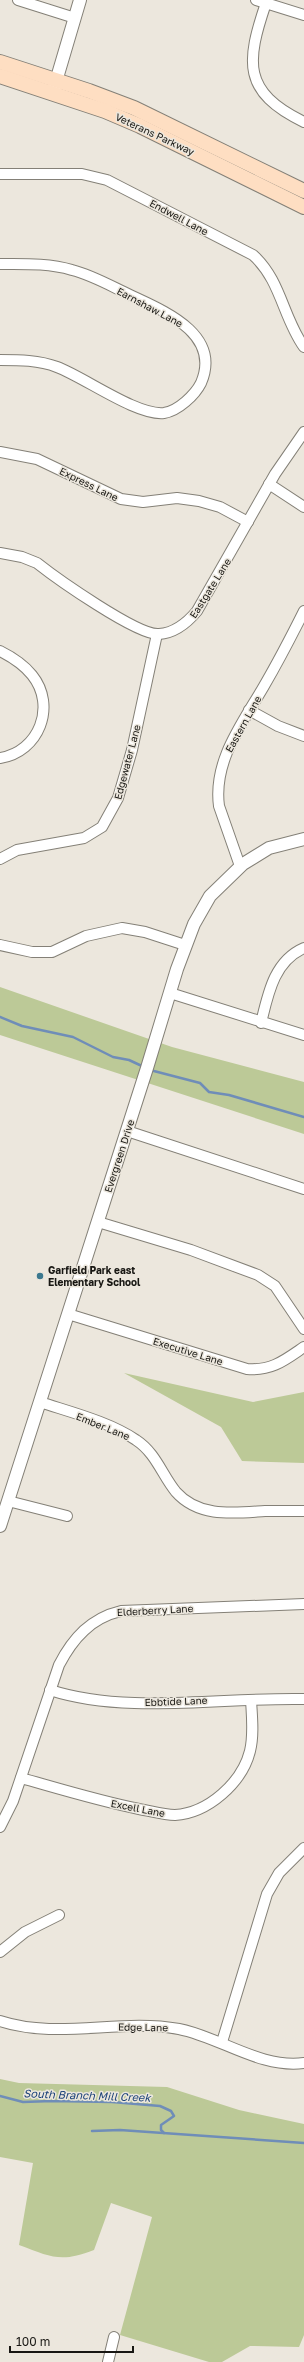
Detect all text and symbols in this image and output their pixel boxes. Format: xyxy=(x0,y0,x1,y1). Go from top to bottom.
street label: Veterans Parkway xyxy=(114,110,197,158)
street label: Endwell Lane xyxy=(148,197,210,238)
street label: Earnshaw Lane xyxy=(115,285,185,329)
street label: Express Lane xyxy=(58,465,120,503)
street label: Eastgate Lane xyxy=(187,556,233,620)
street label: Eastern Lane xyxy=(223,693,264,754)
street label: Edgewater Lane xyxy=(111,723,143,801)
street label: Evergreen Drive xyxy=(102,1118,137,1194)
place label: Garfield Park east Elementary School xyxy=(48,1264,141,1288)
marker: Garfield Park east Elementary School xyxy=(35,1271,45,1281)
street label: Executive Lane xyxy=(152,1335,225,1367)
street label: Ember Lane xyxy=(74,1410,132,1442)
street label: Elderberry Lane xyxy=(116,1602,194,1618)
street label: Ebbtide Lane xyxy=(144,1694,208,1708)
street label: Excell Lane xyxy=(110,1797,166,1819)
street label: Edge Lane xyxy=(118,2021,168,2033)
water label: South Branch Mill Creek xyxy=(23,2086,153,2104)
scale bar xyxy=(10,2328,133,2354)
text: 100 m xyxy=(16,2334,50,2349)

